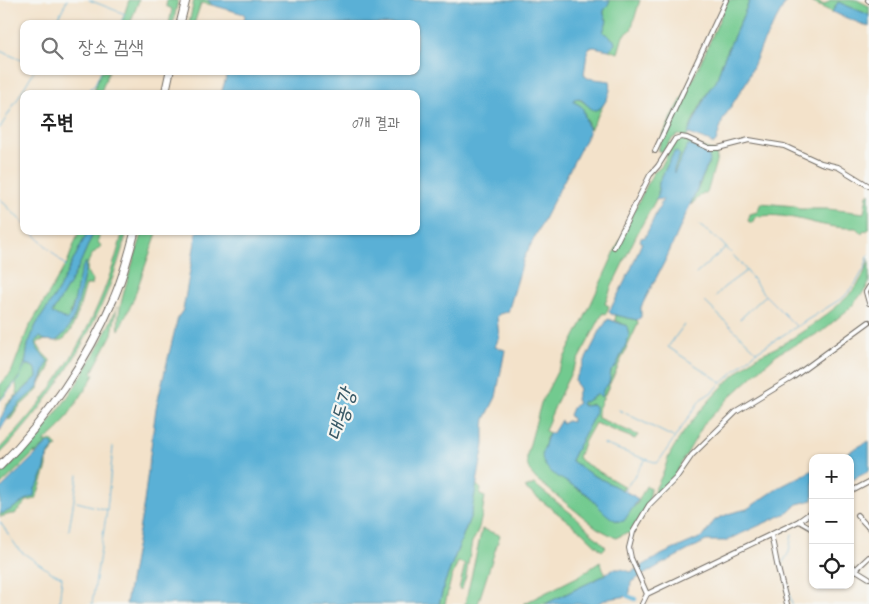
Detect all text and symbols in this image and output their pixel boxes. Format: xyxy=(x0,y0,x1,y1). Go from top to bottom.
search box xyxy=(20,20,420,75)
icon: search xyxy=(38,34,66,62)
text: 장소 검색 xyxy=(78,35,144,59)
text: 주변 xyxy=(40,109,74,135)
text: 0개 결과 xyxy=(350,113,400,133)
water label: 대동강 xyxy=(320,383,362,444)
map controls xyxy=(809,454,854,589)
button: + xyxy=(809,454,854,499)
button: − xyxy=(809,499,854,544)
button: locate xyxy=(809,544,854,589)

